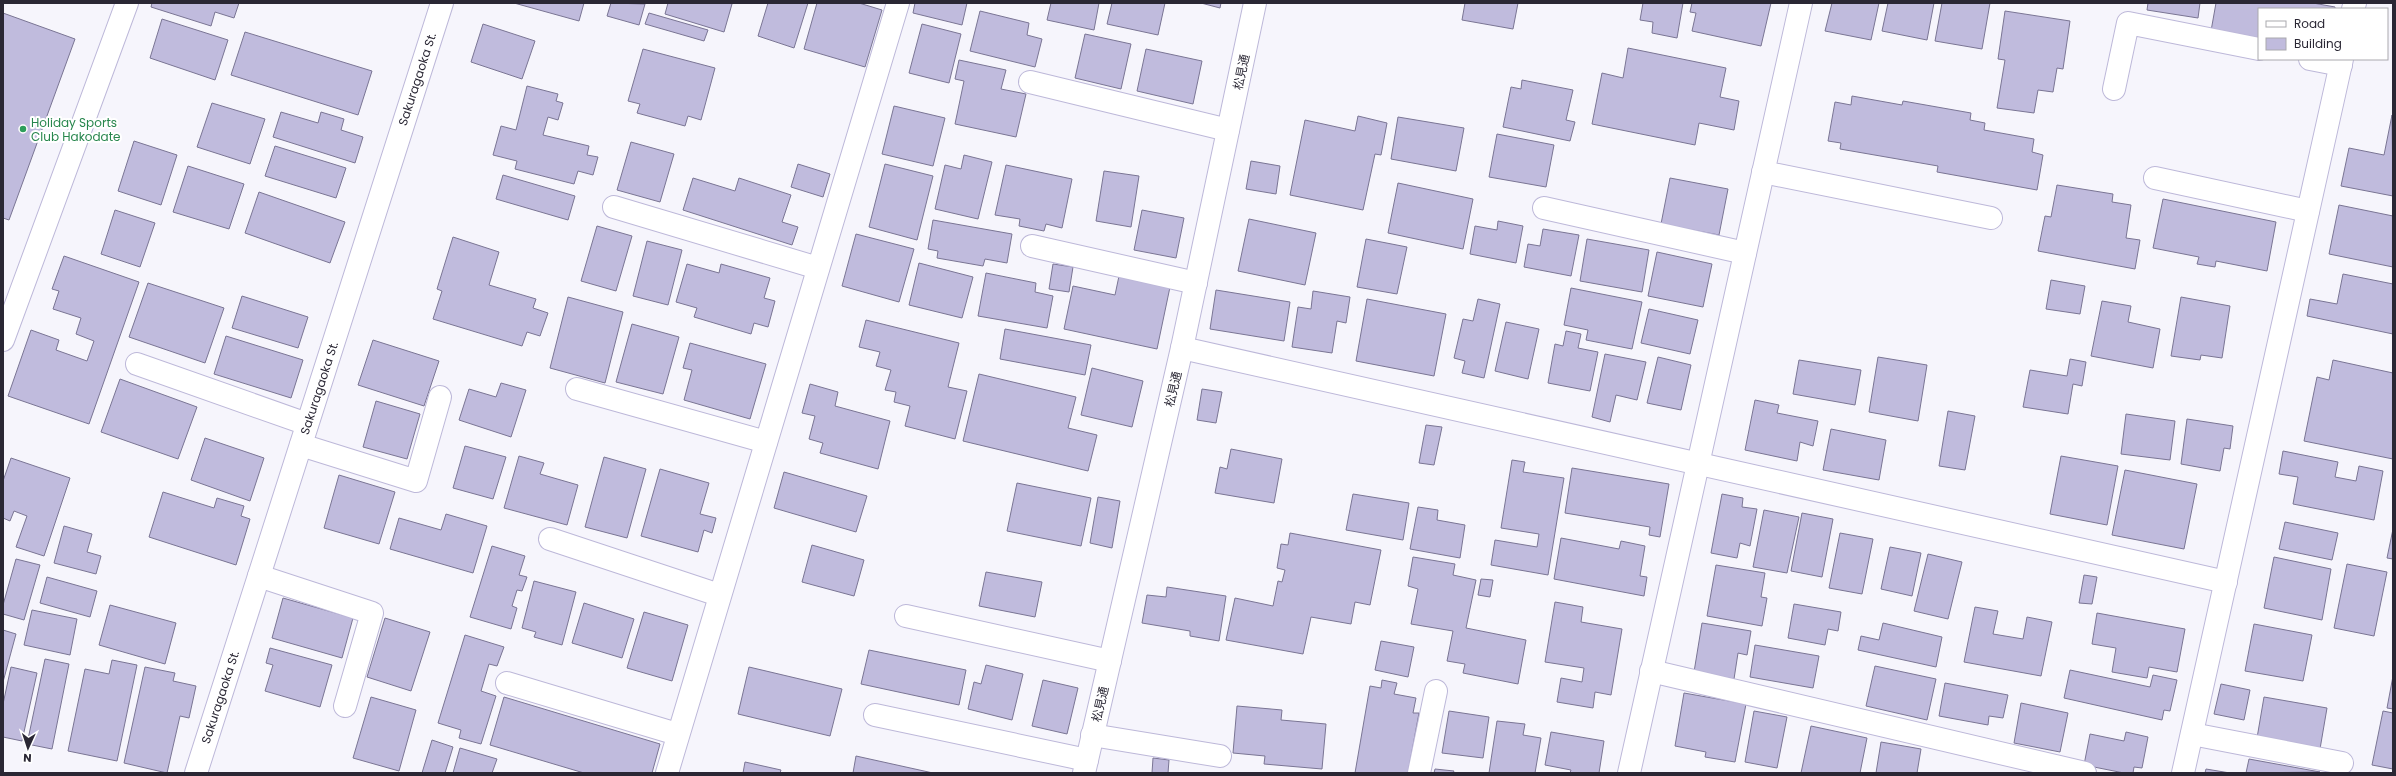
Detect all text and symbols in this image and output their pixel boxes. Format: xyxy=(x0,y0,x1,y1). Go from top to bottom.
legend xyxy=(2258,8,2388,60)
text: Road xyxy=(2294,15,2325,32)
street label: Sakuragaoka St. xyxy=(394,30,440,128)
text: Building xyxy=(2294,35,2342,52)
street label: 松見通 xyxy=(1229,53,1253,91)
place label: Holiday Sports Club Hakodate xyxy=(31,114,121,145)
marker: Holiday Sports Club Hakodate xyxy=(18,124,28,134)
street label: Sakuragaoka St. xyxy=(296,339,342,437)
street label: 松見通 xyxy=(1161,370,1185,408)
street label: Sakuragaoka St. xyxy=(197,648,243,746)
street label: 松見通 xyxy=(1088,685,1112,723)
north arrow xyxy=(8,728,48,768)
text: N xyxy=(23,750,32,766)

